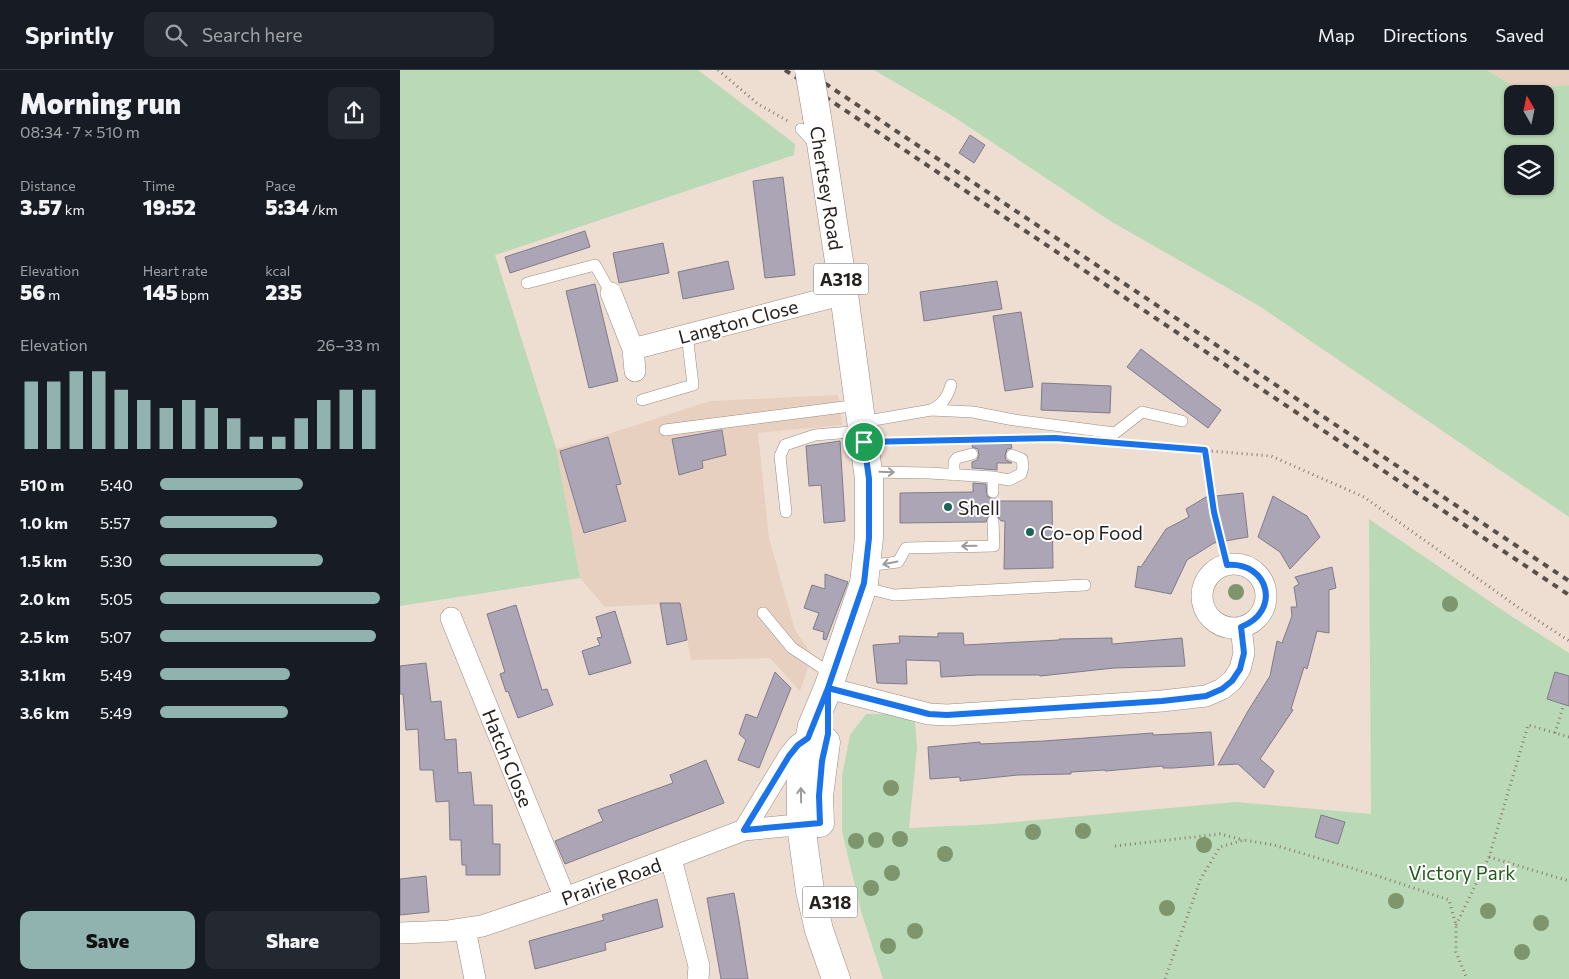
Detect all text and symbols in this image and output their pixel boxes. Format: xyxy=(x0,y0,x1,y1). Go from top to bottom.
search box xyxy=(144,12,494,57)
text: Sprintly xyxy=(25,20,114,49)
icon: search xyxy=(162,21,190,49)
text: Search here xyxy=(202,23,302,46)
text: Map xyxy=(1318,24,1355,46)
text: Directions xyxy=(1383,24,1467,46)
text: Saved xyxy=(1495,24,1544,46)
north arrow xyxy=(1504,85,1554,135)
map controls xyxy=(1504,85,1554,195)
text: Morning run xyxy=(20,86,181,120)
button: share xyxy=(328,87,380,139)
text: 08:34 · 7 × 510 m xyxy=(20,122,140,141)
street label: Chertsey Road xyxy=(806,124,848,252)
button: layers xyxy=(1504,145,1554,195)
text: Distance xyxy=(20,177,76,194)
text: Time xyxy=(143,177,175,194)
text: Pace xyxy=(265,177,296,194)
text: 3.57 xyxy=(20,194,62,219)
text: 19:52 xyxy=(143,194,196,219)
text: 5:34 xyxy=(265,194,309,219)
text: km xyxy=(62,201,85,218)
text: /km xyxy=(309,201,338,218)
text: Elevation xyxy=(20,262,79,279)
text: Heart rate xyxy=(143,262,208,279)
text: kcal xyxy=(265,262,290,279)
road number: A318 xyxy=(814,263,868,294)
text: 56 xyxy=(20,279,45,304)
text: 145 xyxy=(143,279,178,304)
text: 235 xyxy=(265,279,302,304)
text: m xyxy=(45,286,60,303)
text: bpm xyxy=(178,286,209,303)
street label: Langton Close xyxy=(676,294,800,348)
text: Elevation xyxy=(20,335,88,354)
text: 26–33 m xyxy=(317,335,380,354)
pin xyxy=(843,421,885,463)
icon: arrive xyxy=(850,428,878,456)
one-way arrow xyxy=(878,468,894,477)
text: 510 m xyxy=(20,475,64,494)
text: 5:40 xyxy=(100,475,133,494)
place label: Shell xyxy=(958,496,1000,519)
marker: Shell xyxy=(942,501,954,513)
text: 1.0 km xyxy=(20,513,68,532)
text: 5:57 xyxy=(100,513,131,532)
place label: Co-op Food xyxy=(1040,521,1143,544)
marker: Co-op Food xyxy=(1024,526,1036,538)
one-way arrow xyxy=(961,541,978,551)
text: 1.5 km xyxy=(20,551,67,570)
text: 5:30 xyxy=(100,551,133,570)
one-way arrow xyxy=(882,558,898,568)
text: 2.0 km xyxy=(20,589,70,608)
text: 5:05 xyxy=(100,589,133,608)
text: 2.5 km xyxy=(20,627,69,646)
text: 5:07 xyxy=(100,627,132,646)
text: 3.1 km xyxy=(20,665,66,684)
text: 5:49 xyxy=(100,665,132,684)
text: 3.6 km xyxy=(20,703,69,722)
text: 5:49 xyxy=(100,703,132,722)
street label: Hatch Close xyxy=(478,706,538,810)
one-way arrow xyxy=(796,787,806,804)
street label: Prairie Road xyxy=(558,852,664,910)
park label: Victory Park xyxy=(1408,861,1516,884)
road number: A318 xyxy=(802,886,858,918)
button: Save xyxy=(20,911,195,969)
button: Share xyxy=(205,911,380,969)

